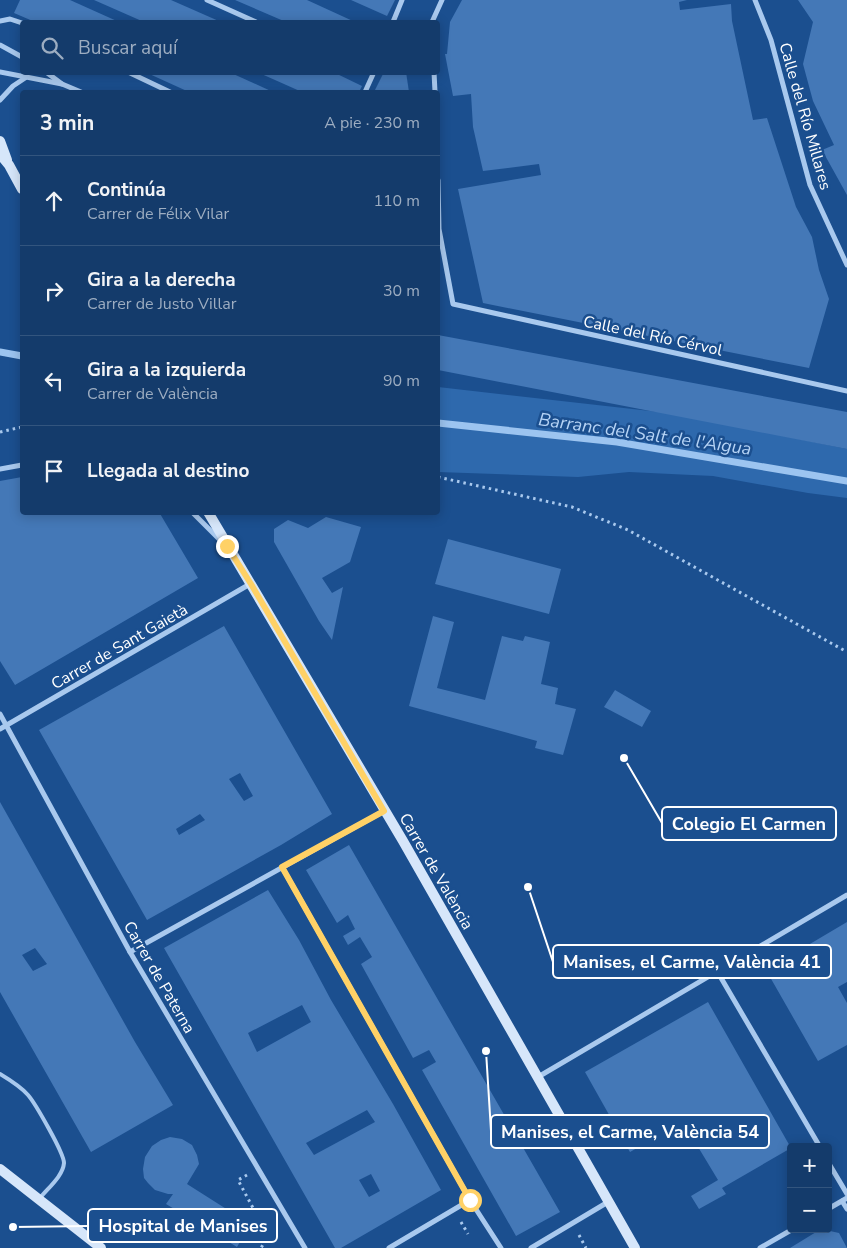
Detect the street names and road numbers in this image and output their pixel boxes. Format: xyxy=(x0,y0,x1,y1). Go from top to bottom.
street label: Calle del Río Millares xyxy=(773,40,837,193)
street label: Calle del Río Cérvol xyxy=(581,310,725,362)
street label: Carrer de Sant Gaietà xyxy=(47,599,192,695)
street label: Carrer de València xyxy=(394,809,478,934)
street label: Carrer de Paterna xyxy=(118,917,200,1038)

